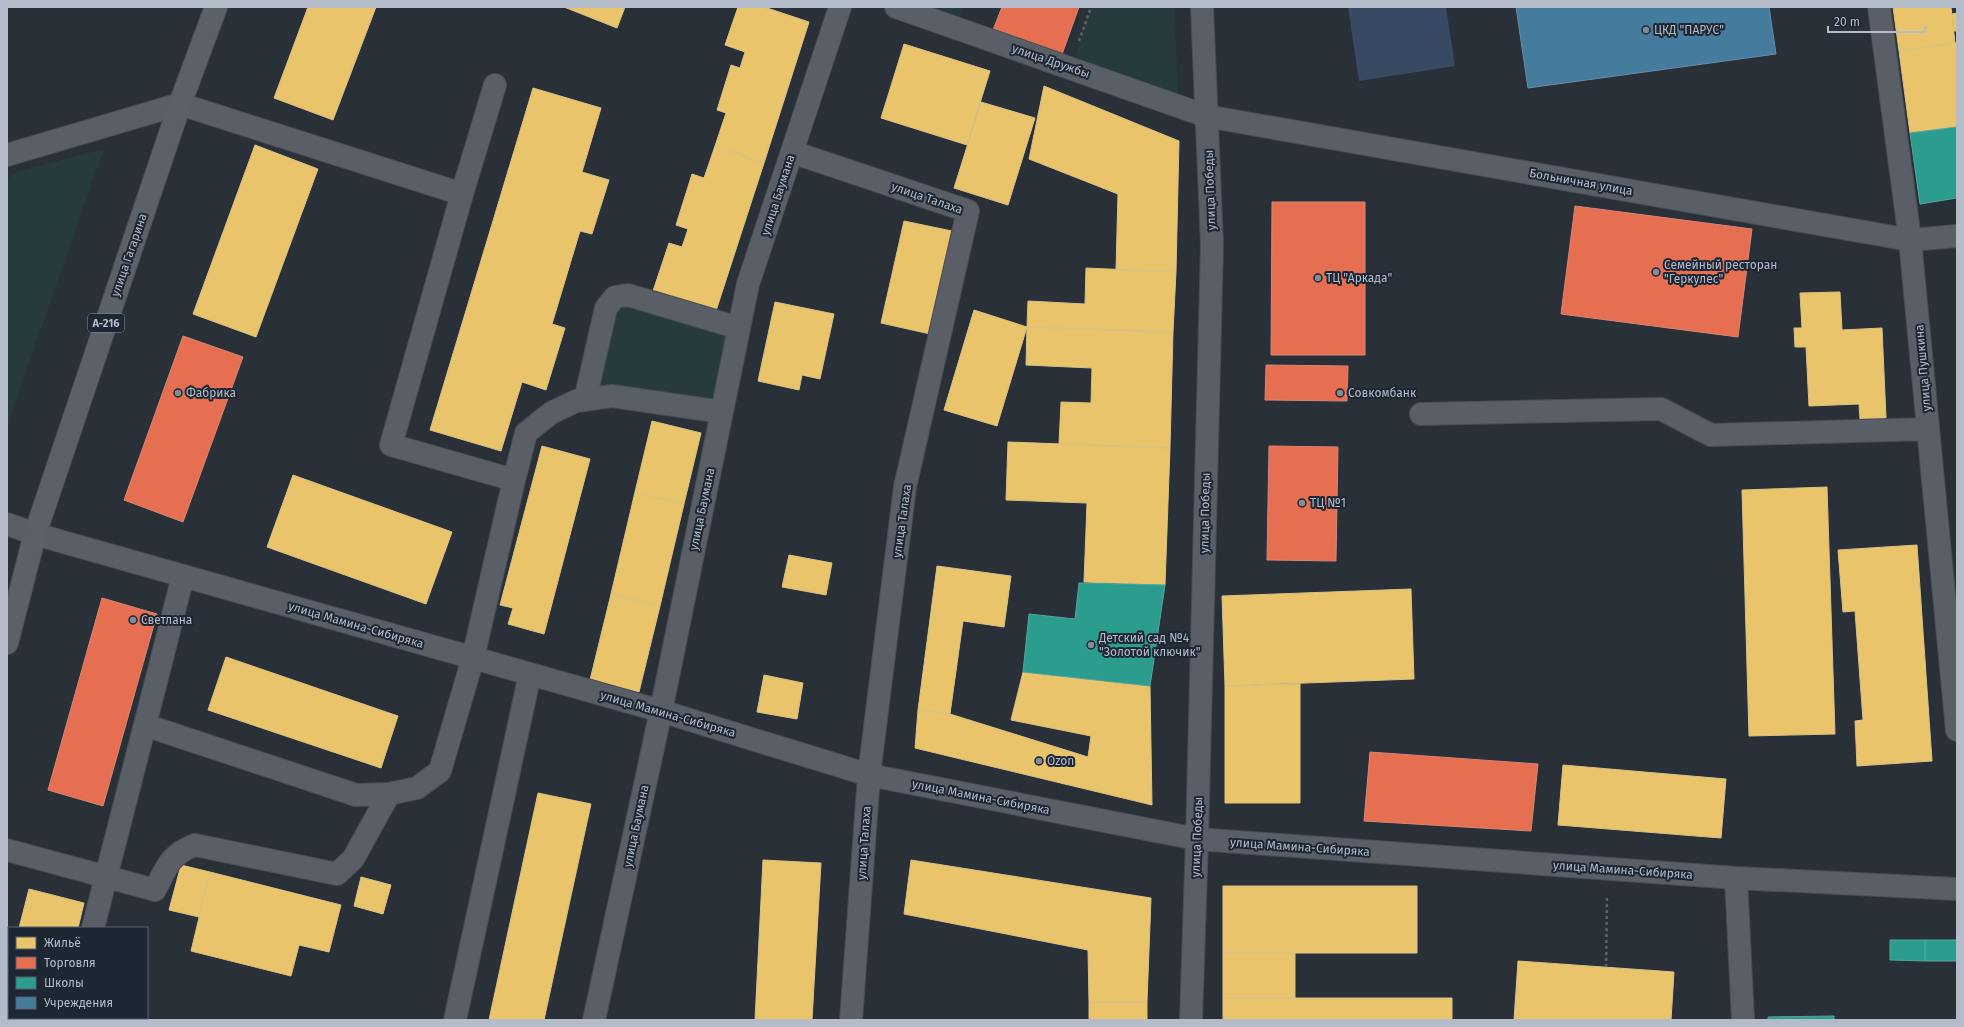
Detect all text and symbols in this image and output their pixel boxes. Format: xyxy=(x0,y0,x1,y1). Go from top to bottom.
scale bar xyxy=(1828,8,1925,34)
text: 20 m xyxy=(1834,15,1860,29)
place label: ЦКД "ПАРУС" xyxy=(1654,23,1724,37)
marker: ЦКД "ПАРУС" xyxy=(1641,25,1651,35)
street label: улица Дружбы xyxy=(1010,41,1092,81)
street label: улица Победы xyxy=(1202,149,1218,231)
street label: улица Баумана xyxy=(758,153,798,237)
street label: Больничная улица xyxy=(1528,166,1634,198)
street label: улица Талаха xyxy=(890,179,964,217)
street label: улица Гагарина xyxy=(108,211,150,299)
place label: Семейный ресторан "Геркулес" xyxy=(1664,258,1777,286)
marker: Семейный ресторан "Геркулес" xyxy=(1651,267,1661,277)
place label: ТЦ "Аркада" xyxy=(1326,271,1392,285)
marker: ТЦ "Аркада" xyxy=(1313,273,1323,283)
road number: А-216 xyxy=(88,314,124,332)
street label: улица Пушкина xyxy=(1912,324,1934,412)
place label: Фабрика xyxy=(186,386,236,400)
place label: Совкомбанк xyxy=(1348,386,1417,400)
marker: Фабрика xyxy=(173,388,183,398)
marker: Совкомбанк xyxy=(1335,388,1345,398)
street label: улица Баумана xyxy=(686,466,718,552)
street label: улица Победы xyxy=(1197,473,1213,553)
street label: улица Талаха xyxy=(890,483,914,559)
place label: ТЦ №1 xyxy=(1310,496,1346,510)
marker: ТЦ №1 xyxy=(1297,498,1307,508)
street label: улица Мамина-Сибиряка xyxy=(287,599,425,651)
place label: Светлана xyxy=(141,613,192,627)
marker: Светлана xyxy=(128,615,138,625)
place label: Детский сад №4 "Золотой ключик" xyxy=(1098,631,1201,659)
marker: Детский сад №4 "Золотой ключик" xyxy=(1086,640,1096,650)
street label: улица Мамина-Сибиряка xyxy=(599,688,737,740)
place label: Ozon xyxy=(1047,754,1074,768)
marker: Ozon xyxy=(1034,756,1044,766)
street label: улица Мамина-Сибиряка xyxy=(911,777,1051,817)
street label: улица Баумана xyxy=(620,783,652,869)
street label: улица Победы xyxy=(1189,796,1205,878)
street label: улица Талаха xyxy=(854,805,874,881)
street label: улица Мамина-Сибиряка xyxy=(1230,835,1370,859)
street label: улица Мамина-Сибиряка xyxy=(1553,858,1693,882)
legend xyxy=(8,927,148,1019)
text: Жильё xyxy=(44,936,81,950)
text: Торговля xyxy=(44,956,96,970)
text: Школы xyxy=(44,976,84,990)
text: Учреждения xyxy=(44,996,113,1010)

